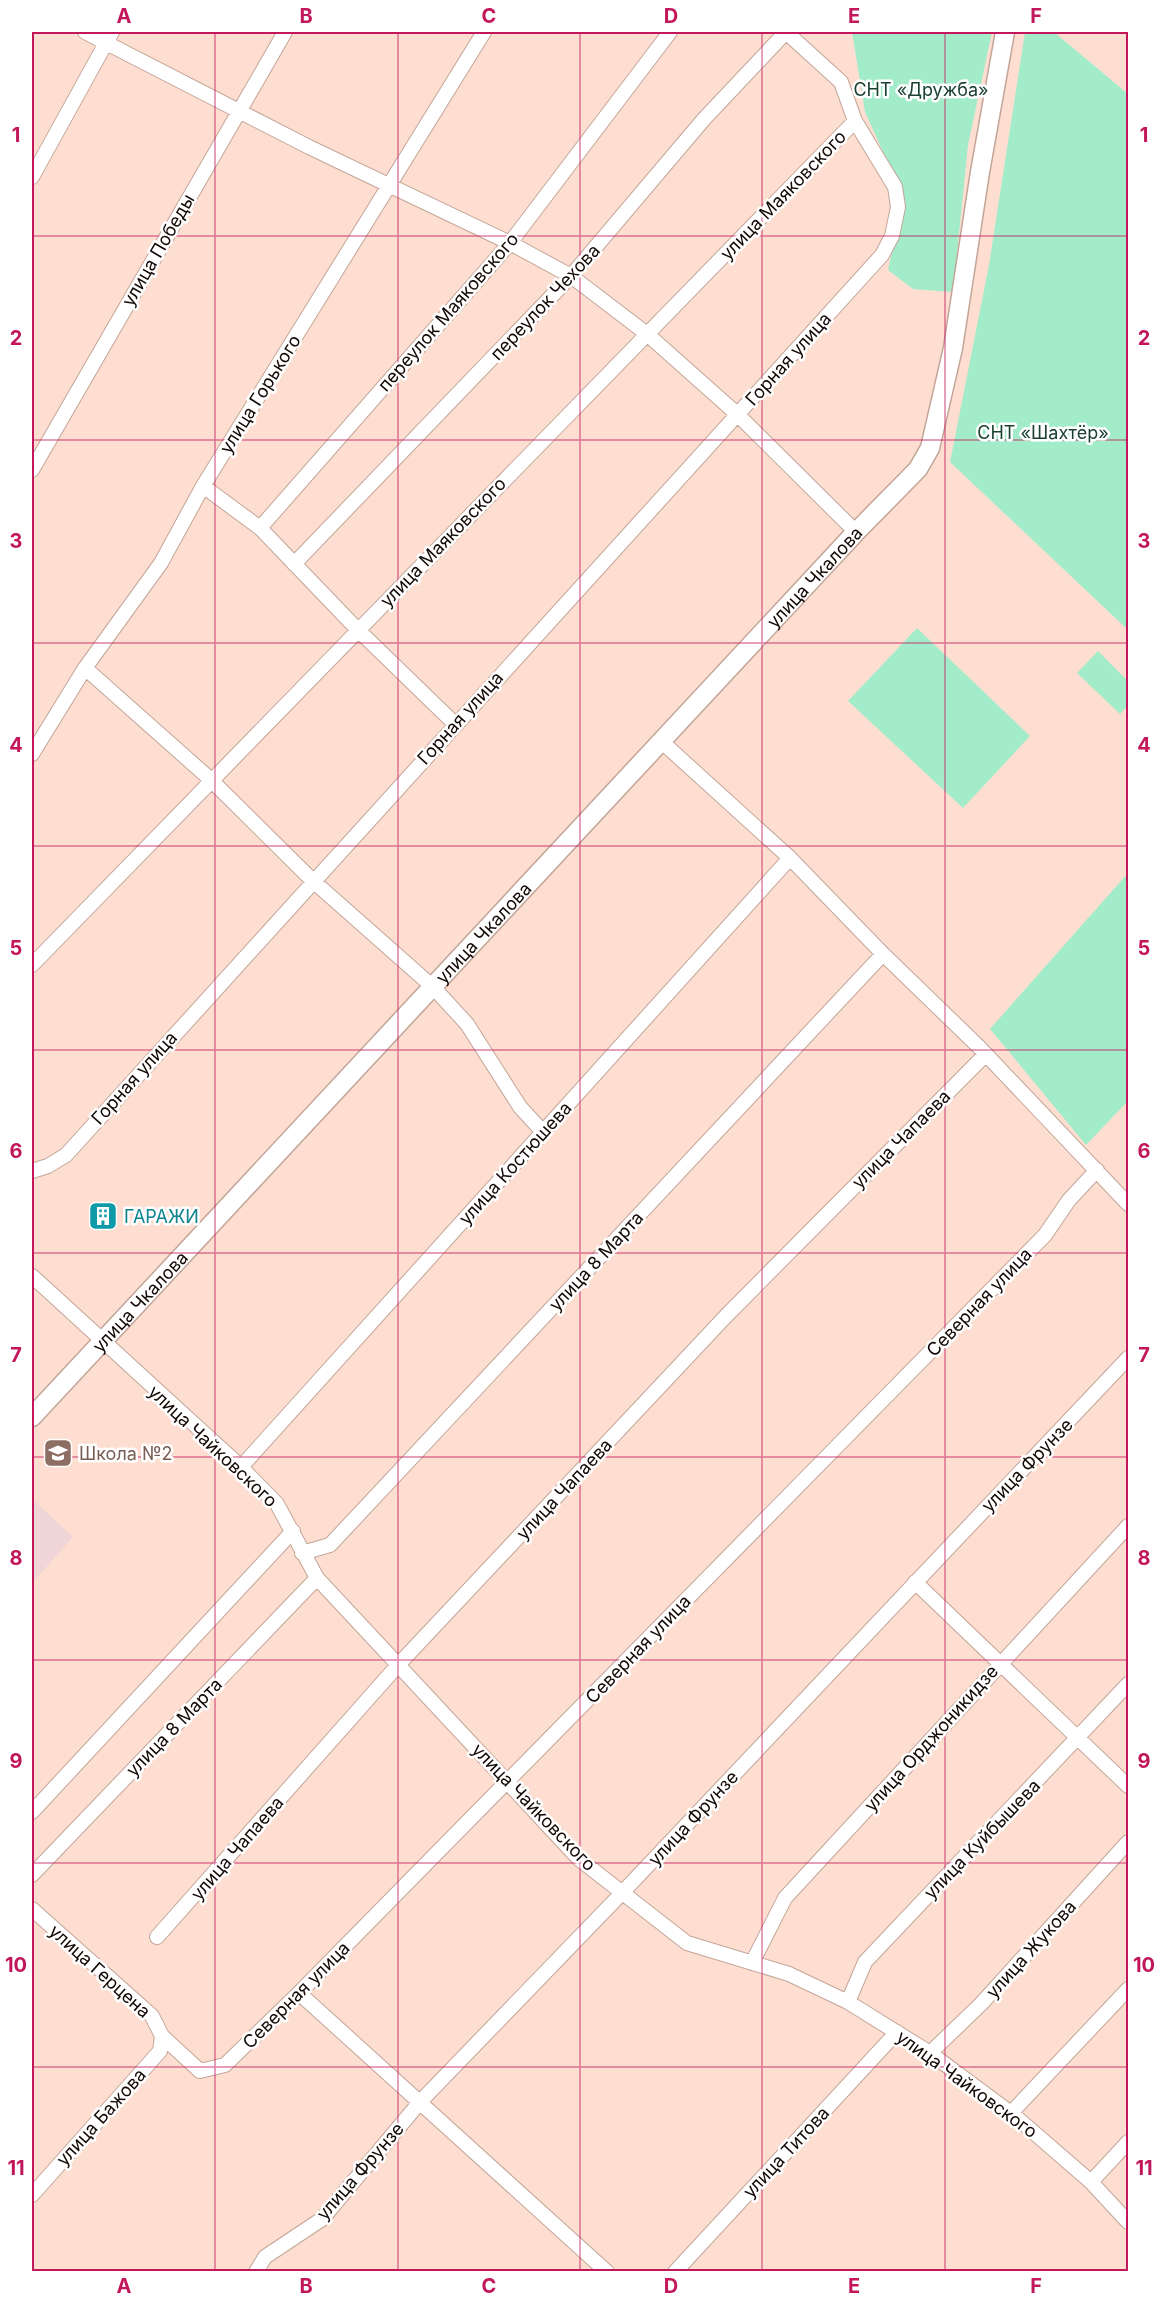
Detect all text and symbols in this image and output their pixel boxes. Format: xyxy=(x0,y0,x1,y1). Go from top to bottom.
text: A xyxy=(117,4,132,28)
text: B xyxy=(299,4,313,28)
text: C xyxy=(482,4,496,28)
text: D xyxy=(664,4,678,28)
text: E xyxy=(848,4,860,28)
text: F xyxy=(1030,4,1042,28)
park label: СНТ «Дружба» xyxy=(853,79,989,100)
text: 1 xyxy=(12,123,20,147)
text: 1 xyxy=(1140,123,1148,147)
street label: улица Маяковского xyxy=(716,126,850,264)
street label: улица Победы xyxy=(117,190,199,310)
street label: переулок Маяковского xyxy=(374,229,522,395)
street label: переулок Чехова xyxy=(486,240,604,364)
street label: Горная улица xyxy=(741,308,835,410)
text: 2 xyxy=(10,326,22,350)
text: 2 xyxy=(1138,326,1150,350)
street label: улица Горького xyxy=(215,331,305,457)
park label: СНТ «Шахтёр» xyxy=(977,422,1109,443)
street label: улица Маяковского xyxy=(376,473,510,611)
street label: улица Чкалова xyxy=(762,522,866,632)
text: 3 xyxy=(10,529,22,553)
text: 3 xyxy=(1138,529,1150,553)
street label: Горная улица xyxy=(413,667,507,769)
text: 4 xyxy=(9,733,23,757)
text: 4 xyxy=(1137,733,1151,757)
street label: улица Чкалова xyxy=(431,878,535,987)
text: 5 xyxy=(10,936,22,960)
text: 5 xyxy=(1138,936,1150,960)
street label: Горная улица xyxy=(87,1027,181,1129)
street label: улица Чапаева xyxy=(847,1085,955,1193)
street label: улица Костюшева xyxy=(454,1097,576,1229)
text: 6 xyxy=(10,1139,23,1163)
text: 6 xyxy=(1138,1139,1151,1163)
building icon: ГАРАЖИ xyxy=(87,1200,119,1232)
place label: ГАРАЖИ xyxy=(124,1206,199,1227)
street label: улица 8 Марта xyxy=(545,1207,647,1315)
street label: Северная улица xyxy=(922,1244,1036,1360)
street label: улица Чкалова xyxy=(88,1247,192,1356)
text: 7 xyxy=(10,1343,22,1367)
text: 7 xyxy=(1138,1343,1150,1367)
street label: улица Чайковского xyxy=(144,1381,282,1511)
street label: улица Фрунзе xyxy=(977,1414,1077,1516)
street label: улица Чапаева xyxy=(512,1434,616,1544)
school or university icon: Школа №2 xyxy=(42,1437,74,1469)
place label: Школа №2 xyxy=(79,1443,173,1464)
text: 8 xyxy=(9,1546,23,1570)
text: 8 xyxy=(1137,1546,1151,1570)
street label: Северная улица xyxy=(581,1591,695,1707)
street label: улица Орджоникидзе xyxy=(860,1661,1002,1815)
street label: улица 8 Марта xyxy=(122,1674,226,1780)
street label: улица Чайковского xyxy=(468,1739,600,1875)
text: 9 xyxy=(10,1749,23,1773)
text: 9 xyxy=(1138,1749,1151,1773)
street label: улица Фрунзе xyxy=(644,1766,742,1870)
street label: улица Куйбышева xyxy=(920,1775,1044,1903)
street label: улица Чапаева xyxy=(186,1792,288,1904)
street label: улица Жукова xyxy=(982,1896,1080,2002)
street label: улица Герцена xyxy=(45,1920,155,2022)
street label: Северная улица xyxy=(238,1937,354,2053)
text: 10 xyxy=(5,1953,27,1977)
text: 10 xyxy=(1133,1953,1155,1977)
street label: улица Чайковского xyxy=(893,2026,1041,2142)
street label: улица Бажова xyxy=(52,2064,150,2170)
street label: улица Титова xyxy=(739,2102,833,2202)
street label: улица Фрунзе xyxy=(312,2118,408,2224)
text: 11 xyxy=(7,2156,25,2180)
text: 11 xyxy=(1135,2156,1153,2180)
text: A xyxy=(117,2274,132,2298)
text: B xyxy=(299,2274,313,2298)
text: C xyxy=(482,2274,496,2298)
text: D xyxy=(664,2274,678,2298)
text: E xyxy=(848,2274,860,2298)
text: F xyxy=(1030,2274,1042,2298)

